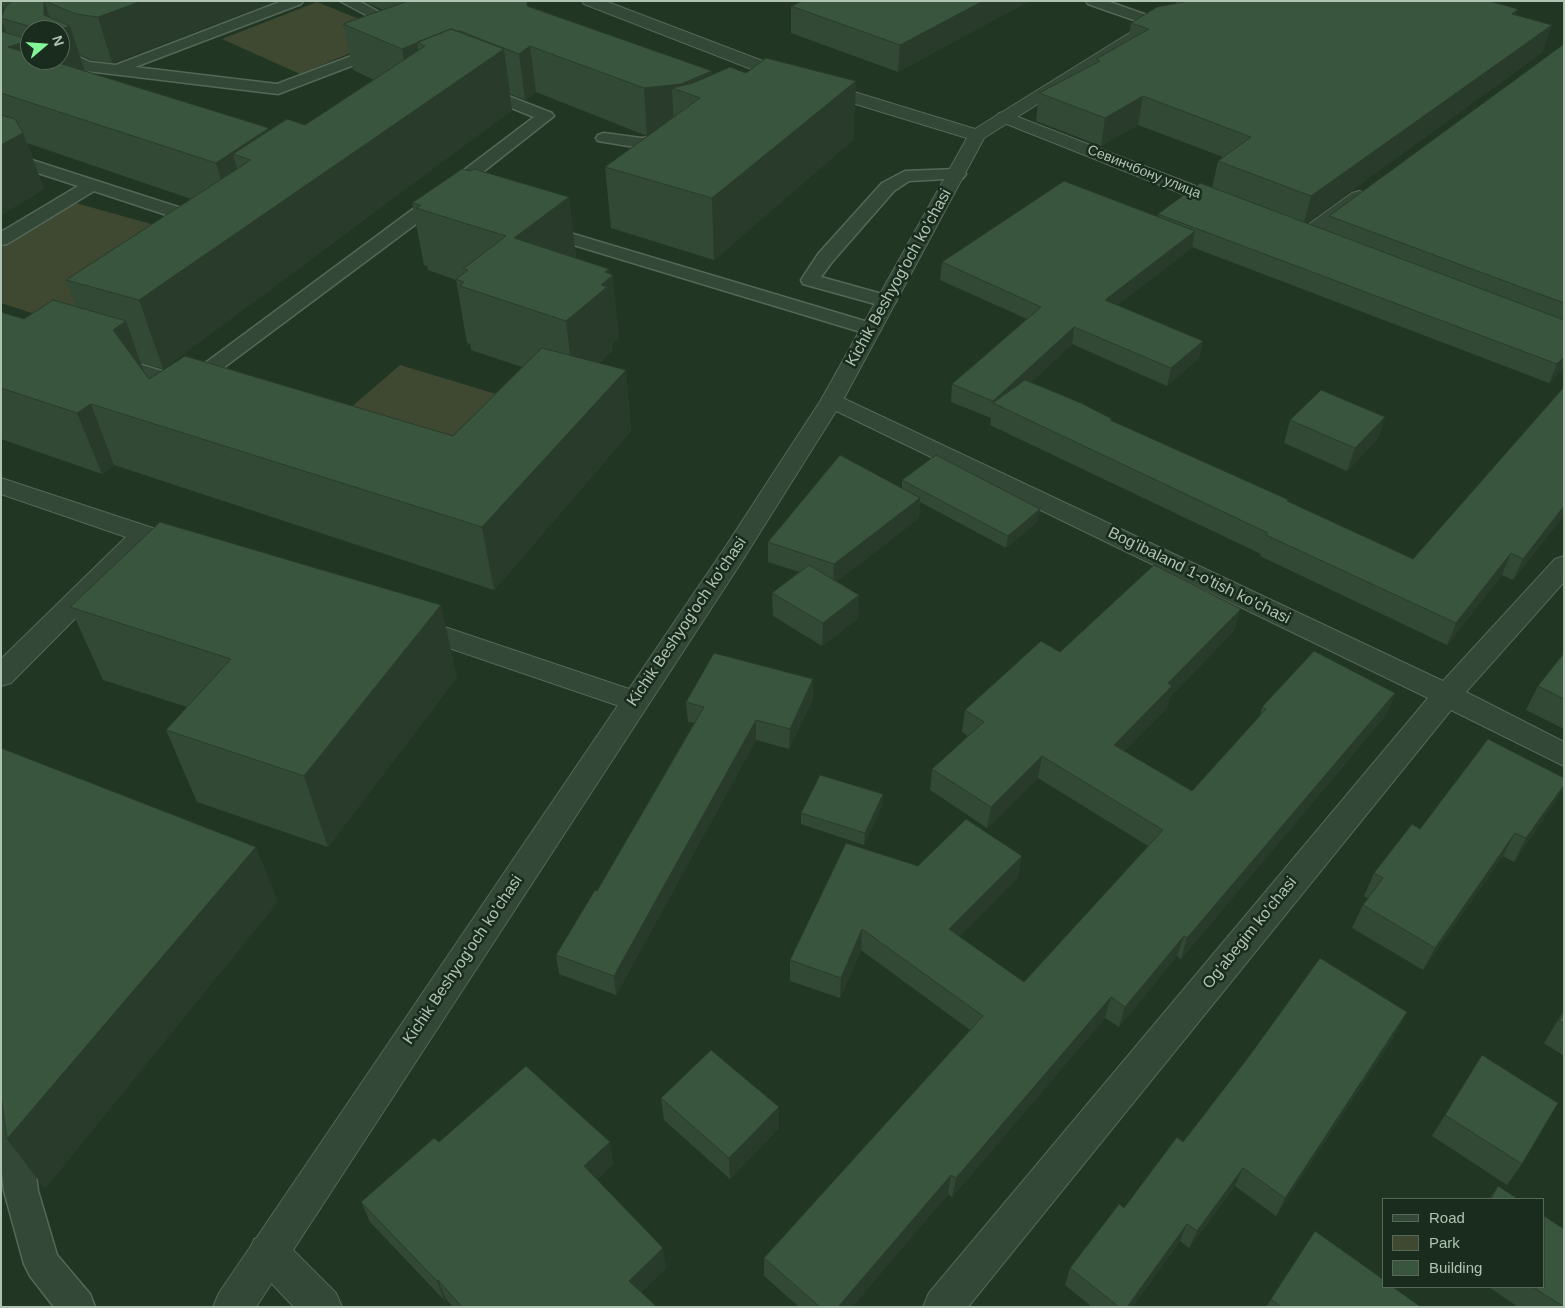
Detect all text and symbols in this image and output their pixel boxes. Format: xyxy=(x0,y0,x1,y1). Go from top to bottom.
north arrow xyxy=(20,20,70,70)
text: N xyxy=(49,33,67,48)
street label: Севинчбону улица xyxy=(1085,142,1203,202)
street label: Kichik Beshyog'och ko'chasi xyxy=(842,186,956,370)
street label: Bog'ibaland 1-o'tish ko'chasi xyxy=(1105,523,1293,629)
street label: Kichik Beshyog'och ko'chasi xyxy=(623,534,751,710)
street label: Kichik Beshyog'och ko'chasi xyxy=(399,872,527,1048)
street label: Og'abegim ko'chasi xyxy=(1199,873,1301,993)
legend xyxy=(1382,1198,1545,1288)
text: Road xyxy=(1429,1209,1465,1226)
text: Park xyxy=(1429,1234,1460,1251)
text: Building xyxy=(1429,1259,1482,1276)

